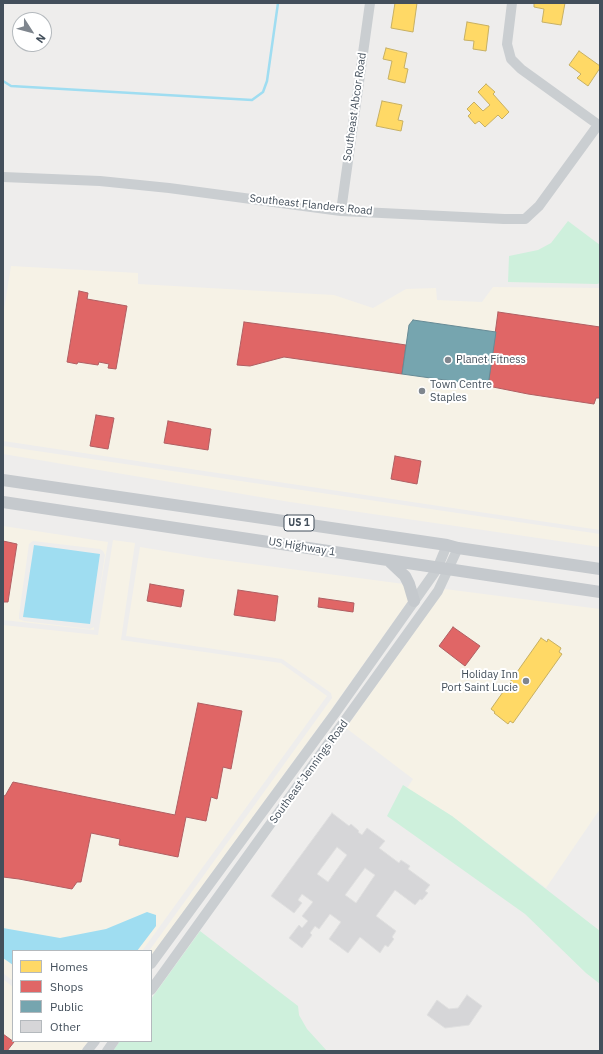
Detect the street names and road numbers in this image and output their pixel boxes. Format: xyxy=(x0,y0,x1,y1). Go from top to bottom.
street label: Southeast Abcor Road xyxy=(341,52,369,162)
street label: Southeast Flanders Road xyxy=(249,192,373,218)
road number: US 1 xyxy=(284,515,314,531)
street label: US Highway 1 xyxy=(267,535,337,559)
street label: Southeast Jennings Road xyxy=(267,718,351,826)

